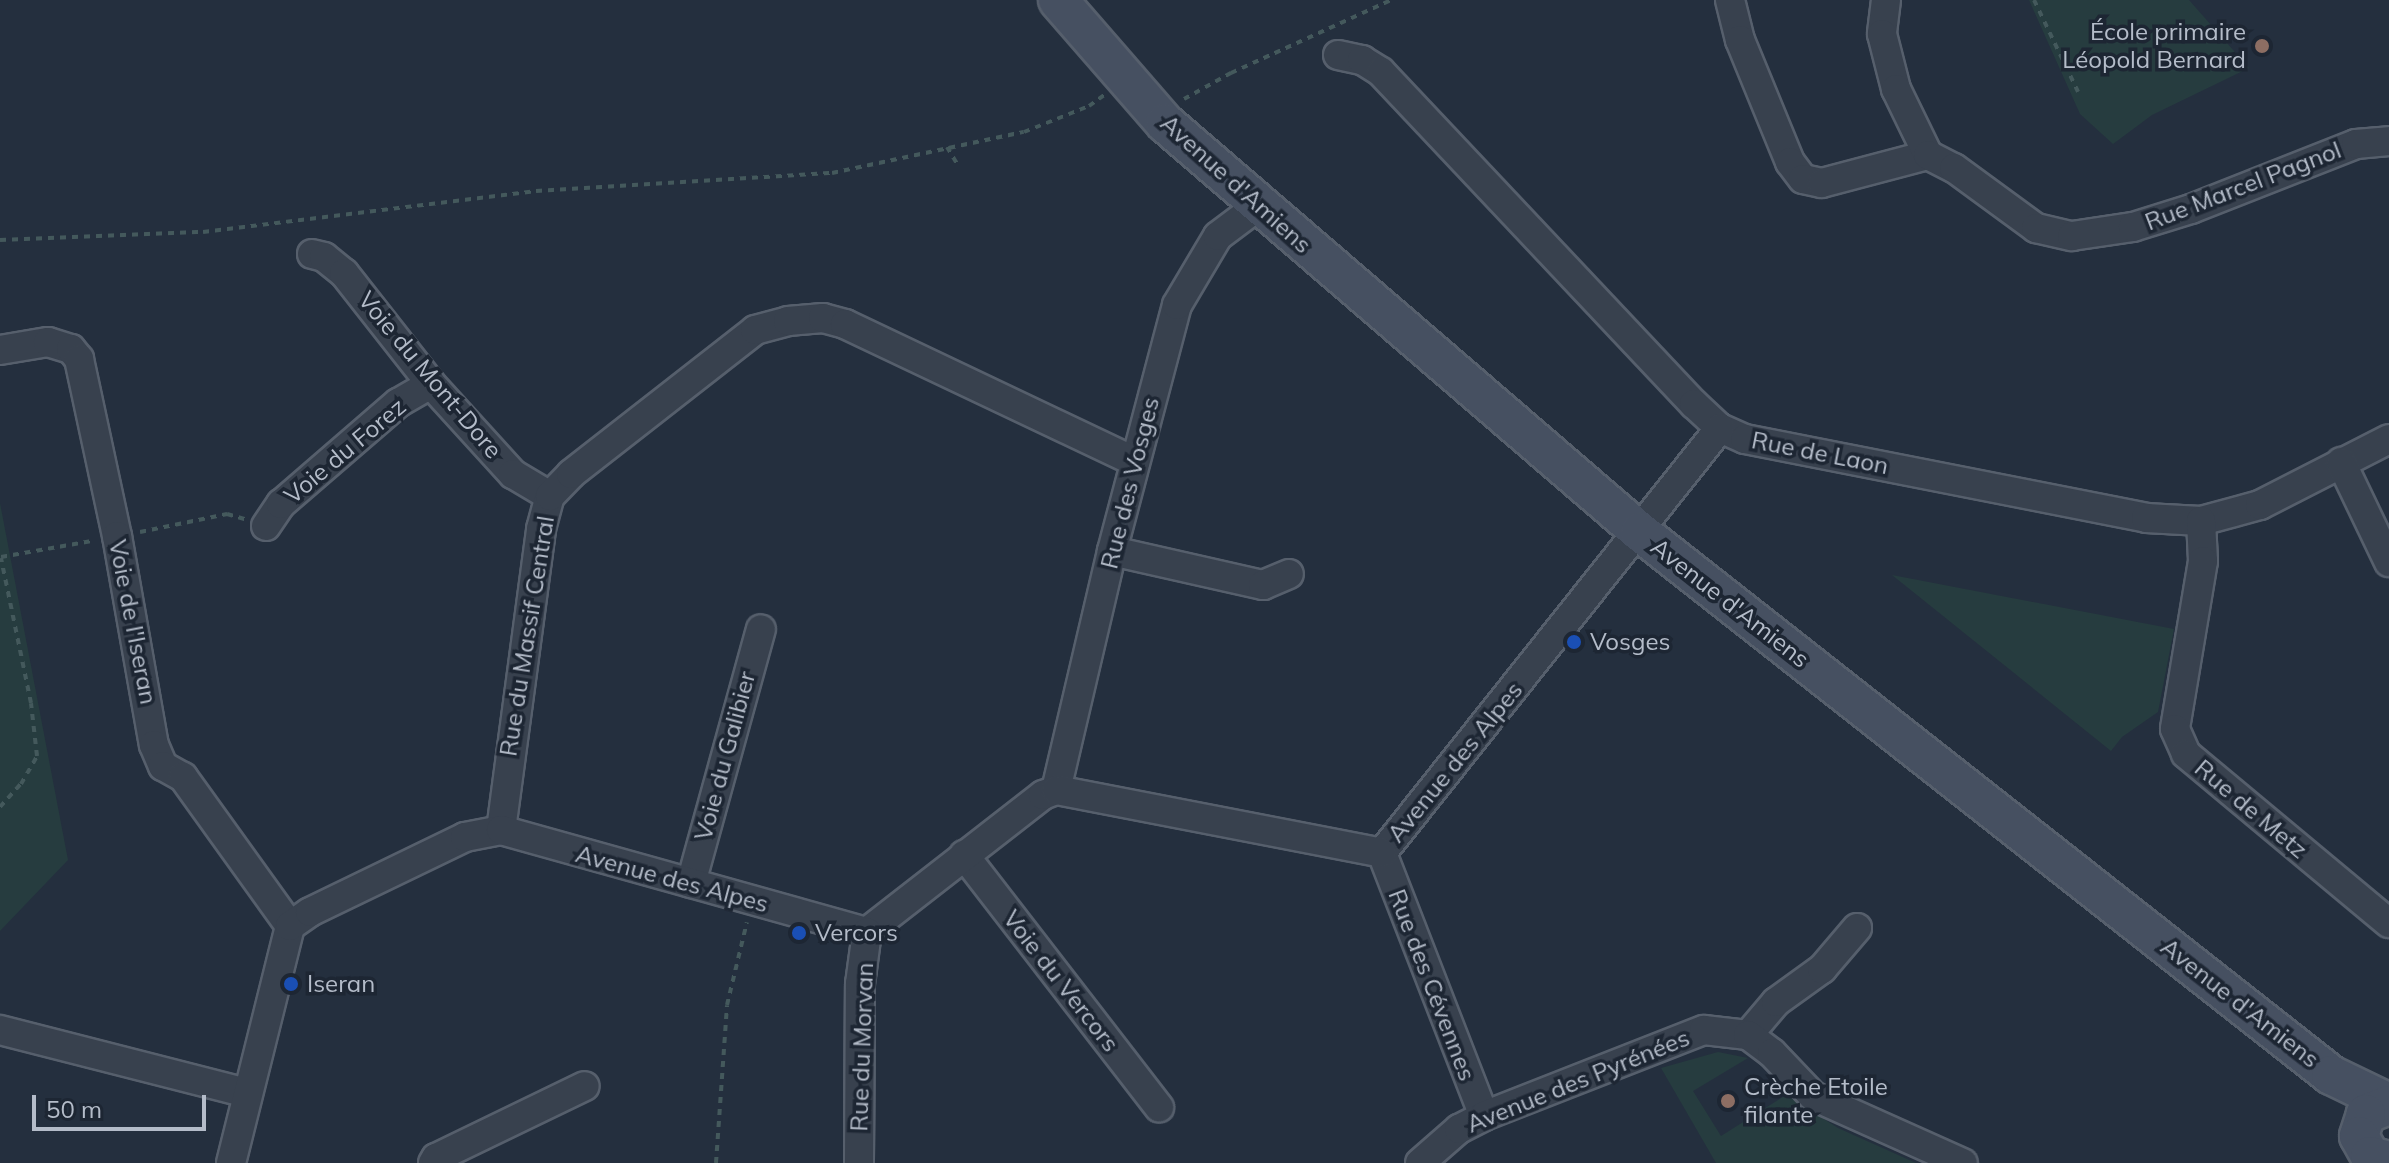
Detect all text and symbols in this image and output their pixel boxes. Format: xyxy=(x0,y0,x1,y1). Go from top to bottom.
place label: École primaire Léopold Bernard xyxy=(2062,18,2246,74)
marker: École primaire Léopold Bernard xyxy=(2253,37,2271,55)
street label: Avenue d'Amiens xyxy=(1155,109,1317,259)
street label: Rue Marcel Pagnol xyxy=(2141,135,2345,237)
street label: Voie du Mont-Dore xyxy=(352,286,508,464)
street label: Voie du Forez xyxy=(279,392,411,510)
street label: Rue des Vosges xyxy=(1095,394,1165,572)
street label: Rue de Laon xyxy=(1749,426,1891,480)
street label: Rue du Massif Central xyxy=(494,514,560,758)
street label: Avenue d'Amiens xyxy=(1645,532,1815,674)
street label: Voie de l'Iseran xyxy=(103,537,163,707)
place label: Vosges xyxy=(1590,628,1670,656)
marker: Vosges xyxy=(1565,633,1583,651)
street label: Voie du Galibier xyxy=(689,668,761,844)
street label: Avenue des Alpes xyxy=(1381,676,1529,848)
street label: Rue de Metz xyxy=(2189,754,2313,864)
street label: Avenue des Alpes xyxy=(573,839,771,919)
street label: Rue des Cévennes xyxy=(1382,885,1482,1085)
street label: Voie du Vercors xyxy=(997,905,1125,1057)
place label: Vercors xyxy=(815,919,898,947)
marker: Vercors xyxy=(790,924,808,942)
street label: Avenue d'Amiens xyxy=(2155,932,2325,1074)
street label: Rue du Morvan xyxy=(845,962,879,1132)
place label: Iseran xyxy=(307,970,375,998)
marker: Iseran xyxy=(282,975,300,993)
street label: Avenue des Pyrénées xyxy=(1462,1023,1694,1139)
place label: Crèche Etoile filante xyxy=(1744,1073,1888,1129)
scale bar xyxy=(36,1079,210,1129)
marker: Crèche Etoile filante xyxy=(1719,1092,1737,1110)
text: 50 m xyxy=(46,1094,102,1124)

